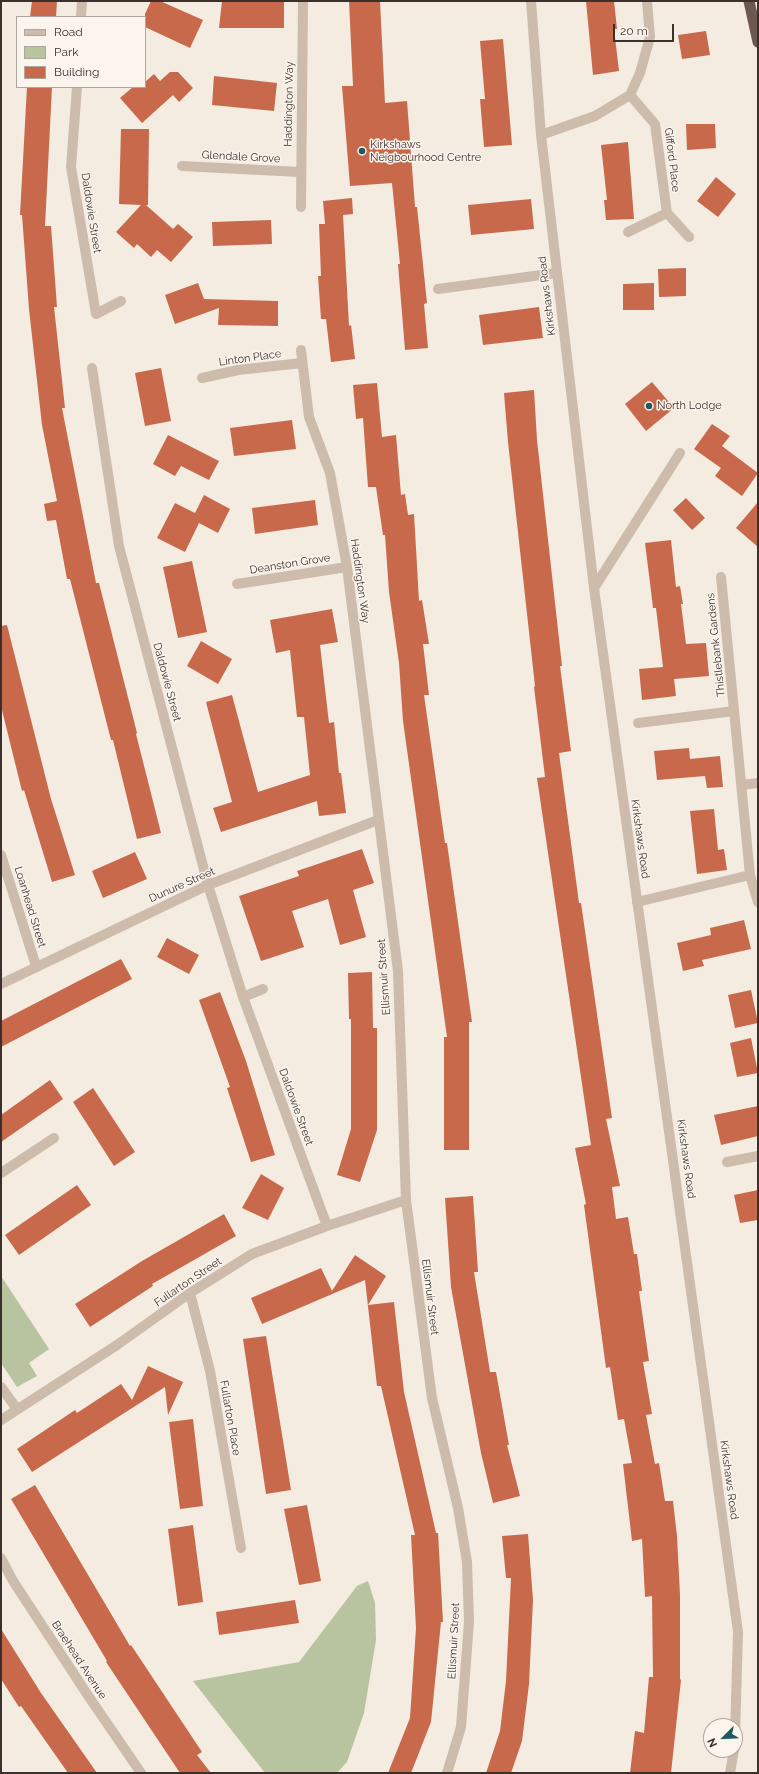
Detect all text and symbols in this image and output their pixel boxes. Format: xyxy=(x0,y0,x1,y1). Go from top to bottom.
legend xyxy=(16,16,146,88)
scale bar xyxy=(615,16,676,42)
text: 20 m xyxy=(620,24,648,38)
text: Road xyxy=(54,25,83,39)
text: Park xyxy=(54,45,79,59)
street label: Haddington Way xyxy=(282,61,296,147)
text: Building xyxy=(54,65,100,79)
street label: Gifford Place xyxy=(662,127,682,193)
place label: Kirkshaws Neigbourhood Centre xyxy=(370,138,481,164)
marker: Kirkshaws Neigbourhood Centre xyxy=(357,146,367,156)
street label: Glendale Grove xyxy=(201,148,281,166)
street label: Daldowie Street xyxy=(78,172,104,254)
street label: Kirkshaws Road xyxy=(536,255,558,337)
street label: Linton Place xyxy=(218,347,282,369)
place label: North Lodge xyxy=(657,399,722,413)
marker: North Lodge xyxy=(644,401,654,411)
street label: Haddington Way xyxy=(348,538,372,624)
street label: Deanston Grove xyxy=(249,551,331,577)
street label: Thistlebank Gardens xyxy=(704,592,728,698)
street label: Daldowie Street xyxy=(150,641,184,723)
street label: Kirkshaws Road xyxy=(628,798,652,880)
street label: Loanhead Street xyxy=(11,865,49,949)
street label: Dunure Street xyxy=(147,865,217,905)
street label: Ellismuir Street xyxy=(375,938,393,1016)
street label: Daldowie Street xyxy=(276,1067,316,1147)
street label: Kirkshaws Road xyxy=(674,1118,698,1200)
street label: Fullarton Street xyxy=(152,1255,224,1309)
street label: Ellismuir Street xyxy=(419,1258,441,1336)
street label: Fullarton Place xyxy=(217,1379,243,1457)
street label: Kirkshaws Road xyxy=(717,1439,741,1521)
street label: Ellismuir Street xyxy=(445,1602,463,1680)
street label: Braehead Avenue xyxy=(49,1618,109,1702)
north arrow xyxy=(703,1718,743,1758)
text: N xyxy=(705,1736,720,1749)

